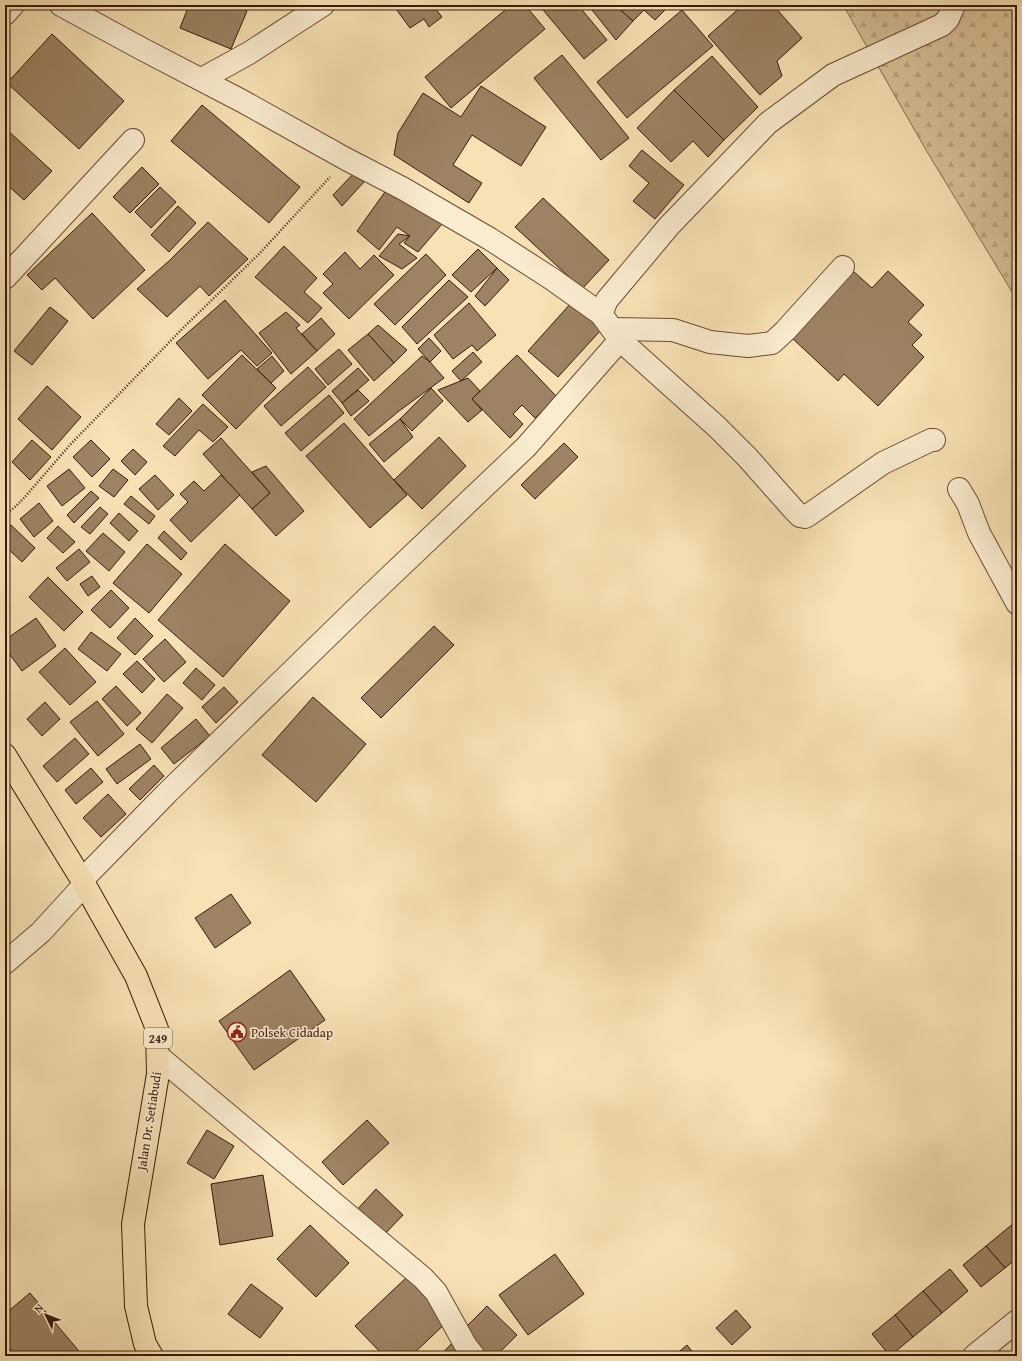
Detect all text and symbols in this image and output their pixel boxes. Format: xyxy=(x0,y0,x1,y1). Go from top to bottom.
public building icon: Polsek Cidadap xyxy=(226,1021,248,1043)
place label: Polsek Cidadap xyxy=(251,1023,333,1042)
road number: 249 xyxy=(144,1028,172,1048)
street label: Jalan Dr. Setiabudi xyxy=(132,1070,166,1174)
north arrow xyxy=(26,1295,66,1335)
text: N xyxy=(30,1300,47,1316)

